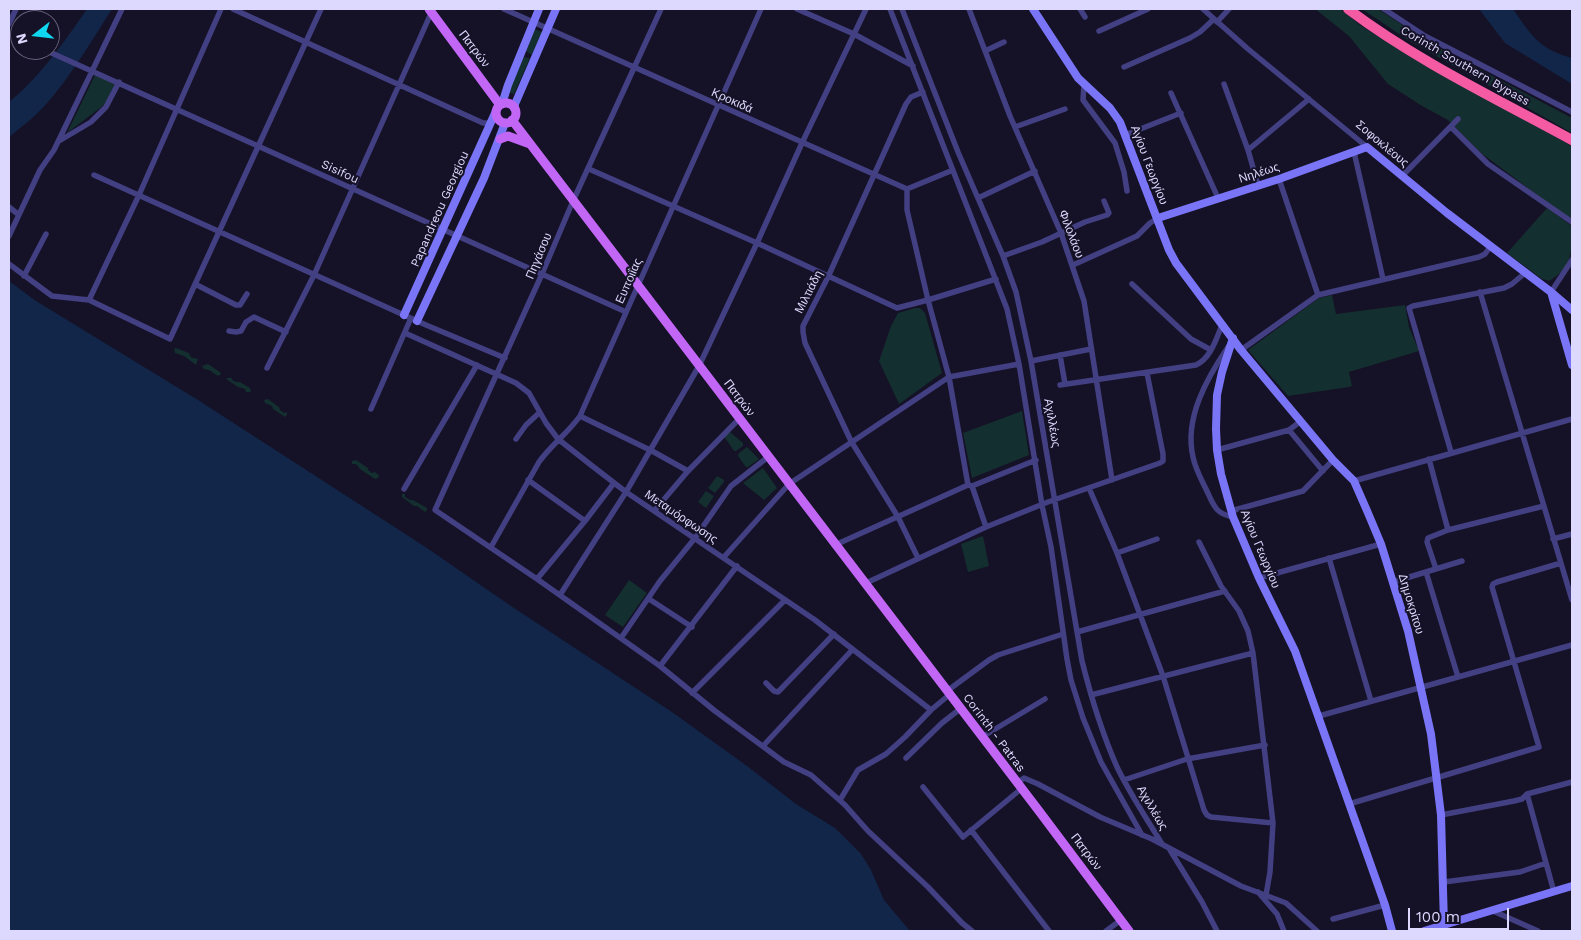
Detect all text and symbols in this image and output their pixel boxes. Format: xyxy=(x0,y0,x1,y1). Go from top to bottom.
north arrow xyxy=(10,10,60,60)
street label: Corinth Southern Bypass xyxy=(1398,23,1532,109)
street label: Πατρών xyxy=(455,28,493,70)
text: N xyxy=(12,32,31,46)
street label: Κροκιδά xyxy=(709,86,755,116)
street label: Σοφοκλέους xyxy=(1353,118,1411,170)
street label: Αγίου Γεωργίου xyxy=(1127,123,1171,207)
street label: Papandreou Georgiou xyxy=(408,149,472,269)
street label: Sisifou xyxy=(319,157,361,187)
street label: Νηλέως xyxy=(1237,160,1281,186)
street label: Φιλολάου xyxy=(1055,208,1087,260)
street label: Πηγάσου xyxy=(523,231,555,281)
street label: Ευποιΐας xyxy=(613,256,645,306)
street label: Μιλτιάδη xyxy=(792,268,826,316)
street label: Πατρών xyxy=(720,377,758,419)
street label: Αχιλλέως xyxy=(1041,397,1063,449)
street label: Μεταμόρφωσης xyxy=(642,487,720,547)
street label: Αγίου Γεωργίου xyxy=(1237,508,1283,590)
street label: Δημοκρίτου xyxy=(1395,572,1427,636)
street label: Corinth - Patras xyxy=(960,691,1028,775)
street label: Αχιλλέως xyxy=(1133,783,1171,833)
street label: Πατρών xyxy=(1067,831,1105,873)
scale bar xyxy=(1411,898,1512,930)
text: 100 m xyxy=(1416,908,1460,926)

